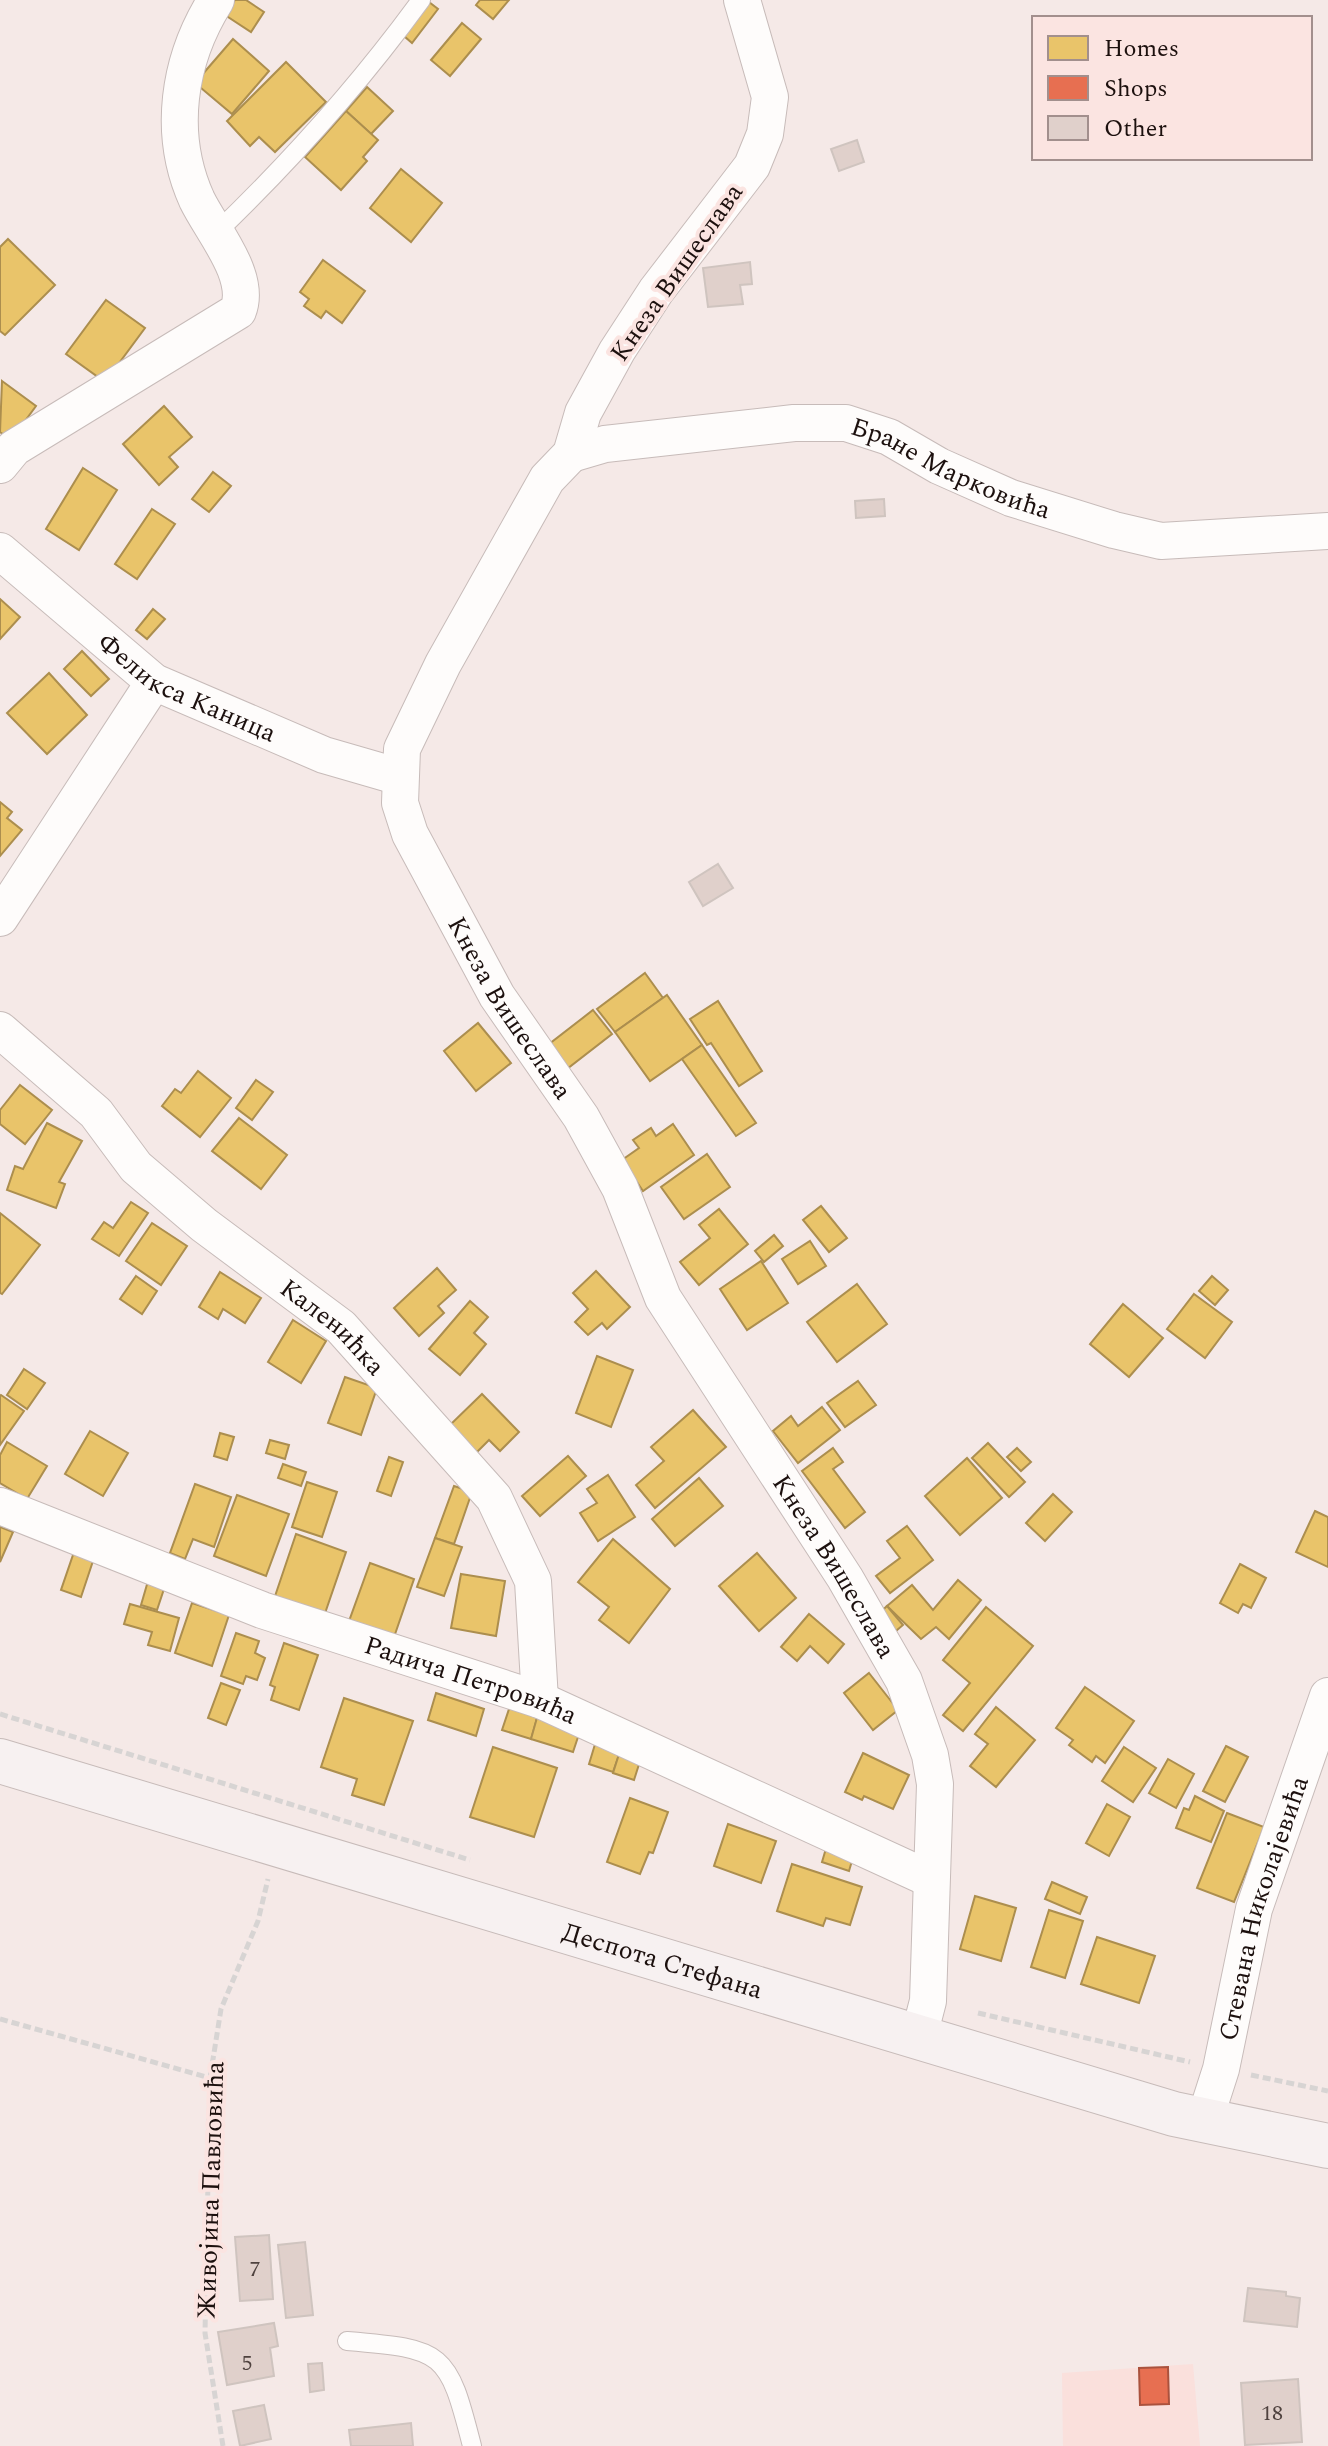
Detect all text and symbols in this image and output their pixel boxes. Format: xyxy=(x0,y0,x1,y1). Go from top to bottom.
legend xyxy=(1032,16,1312,160)
text: Homes xyxy=(1104,31,1179,67)
text: Shops xyxy=(1104,71,1168,107)
text: Other xyxy=(1104,111,1167,147)
street label: Кнеза Вишеслава xyxy=(600,175,754,370)
street label: Бране Марковића xyxy=(845,407,1056,530)
street label: Феликса Каница xyxy=(89,623,283,753)
street label: Кнеза Вишеслава xyxy=(437,909,582,1108)
street label: Каленићка xyxy=(271,1269,395,1385)
street label: Кнеза Вишеслава xyxy=(762,1467,906,1666)
street label: Радича Петровића xyxy=(359,1625,584,1736)
street label: Стевана Николајевића xyxy=(1208,1770,1320,2044)
street label: Деспота Стефана xyxy=(557,1912,768,2010)
street label: Живојина Павловића xyxy=(187,2060,235,2319)
house number: 7 xyxy=(249,2253,261,2286)
house number: 5 xyxy=(241,2347,253,2380)
house number: 18 xyxy=(1261,2397,1283,2430)

